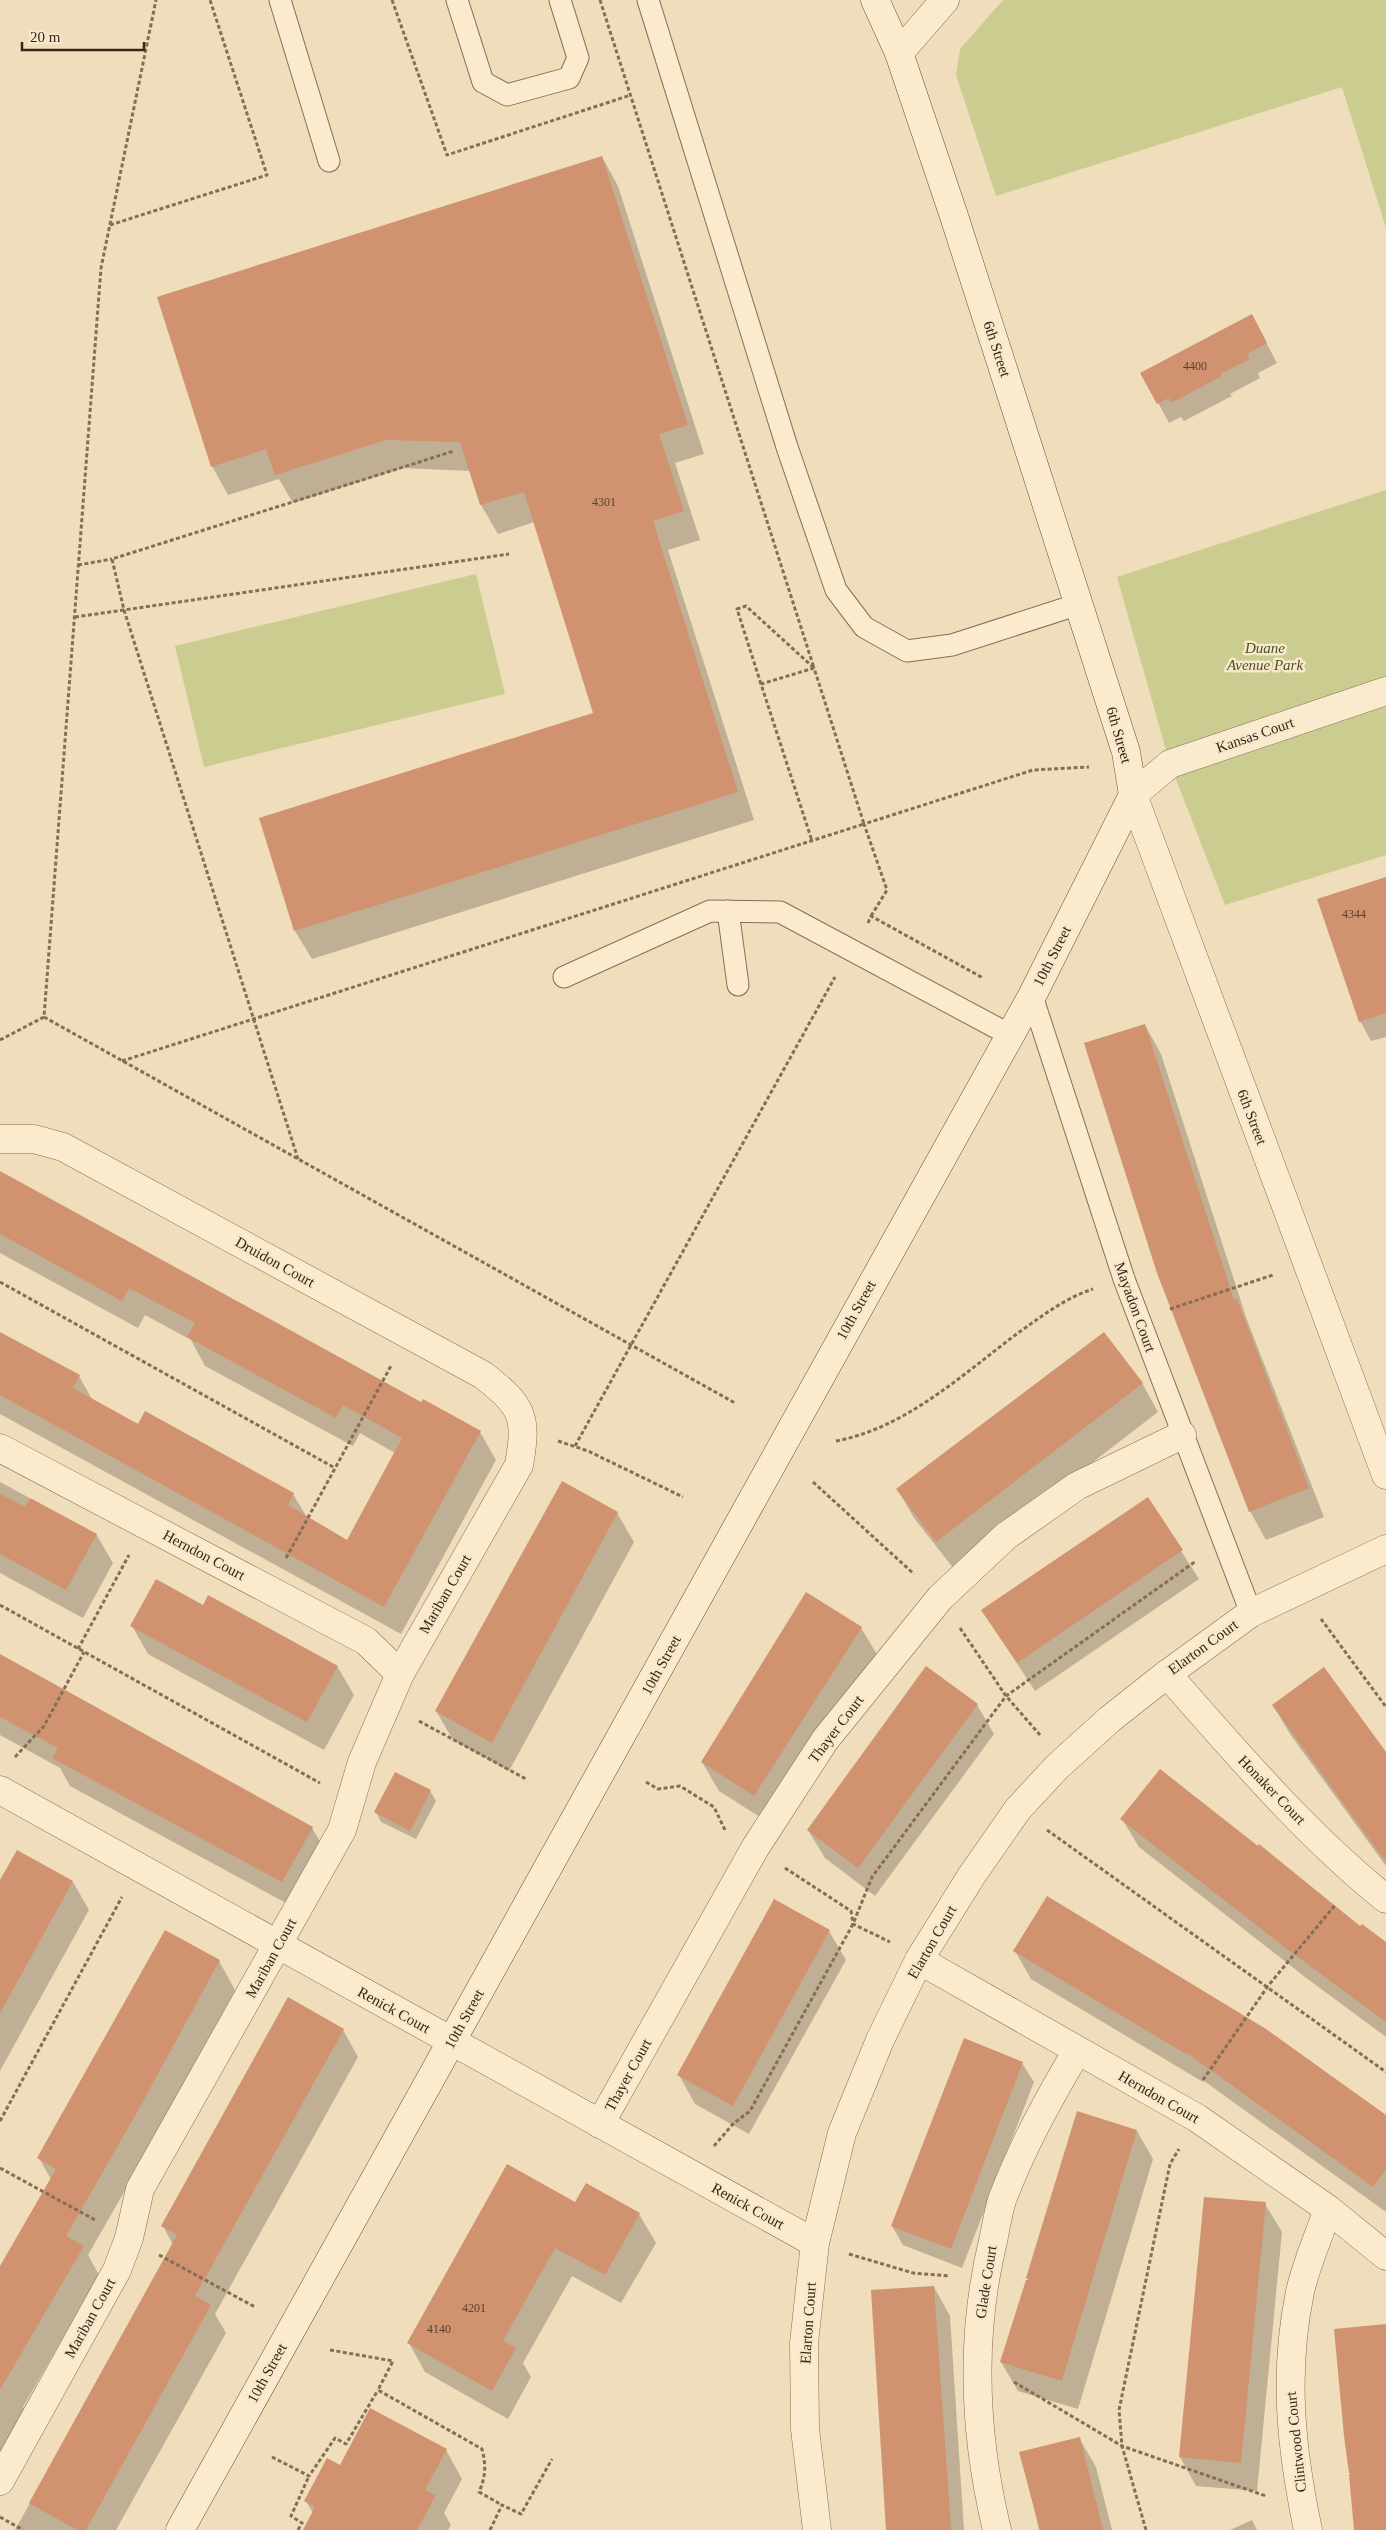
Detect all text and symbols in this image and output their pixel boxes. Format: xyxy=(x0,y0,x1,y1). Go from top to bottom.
scale bar xyxy=(22,20,145,52)
text: 20 m xyxy=(30,29,61,45)
street label: 6th Street xyxy=(980,319,1014,380)
house number: 4400 xyxy=(1183,359,1207,373)
house number: 4301 xyxy=(592,495,616,509)
park label: Duane Avenue Park xyxy=(1226,640,1303,673)
street label: 6th Street xyxy=(1103,705,1135,766)
street label: Kansas Court xyxy=(1214,714,1297,756)
house number: 4344 xyxy=(1342,907,1366,921)
street label: 10th Street xyxy=(1030,922,1074,989)
street label: 6th Street xyxy=(1234,1087,1270,1148)
street label: Druidon Court xyxy=(233,1234,318,1291)
street label: Mayadon Court xyxy=(1111,1260,1159,1355)
street label: 10th Street xyxy=(833,1277,879,1342)
street label: Herndon Court xyxy=(160,1527,248,1584)
street label: Mariban Court xyxy=(416,1551,475,1636)
street label: Elarton Court xyxy=(1165,1616,1242,1678)
street label: 10th Street xyxy=(638,1632,684,1697)
street label: Thayer Court xyxy=(805,1691,867,1766)
street label: Honaker Court xyxy=(1235,1752,1309,1828)
street label: Elarton Court xyxy=(905,1902,960,1982)
street label: Mariban Court xyxy=(242,1915,300,2001)
street label: Renick Court xyxy=(355,1984,434,2037)
street label: 10th Street xyxy=(441,1986,487,2051)
street label: Thayer Court xyxy=(602,2035,655,2114)
street label: Herndon Court xyxy=(1116,2067,1203,2127)
street label: Renick Court xyxy=(709,2180,788,2233)
street label: Glade Court xyxy=(972,2244,1000,2320)
street label: Mariban Court xyxy=(61,2275,119,2361)
street label: Elarton Court xyxy=(797,2281,819,2364)
house number: 4201 xyxy=(462,2301,486,2315)
house number: 4140 xyxy=(427,2322,451,2336)
street label: 10th Street xyxy=(244,2340,290,2405)
street label: Clintwood Court xyxy=(1283,2390,1309,2493)

